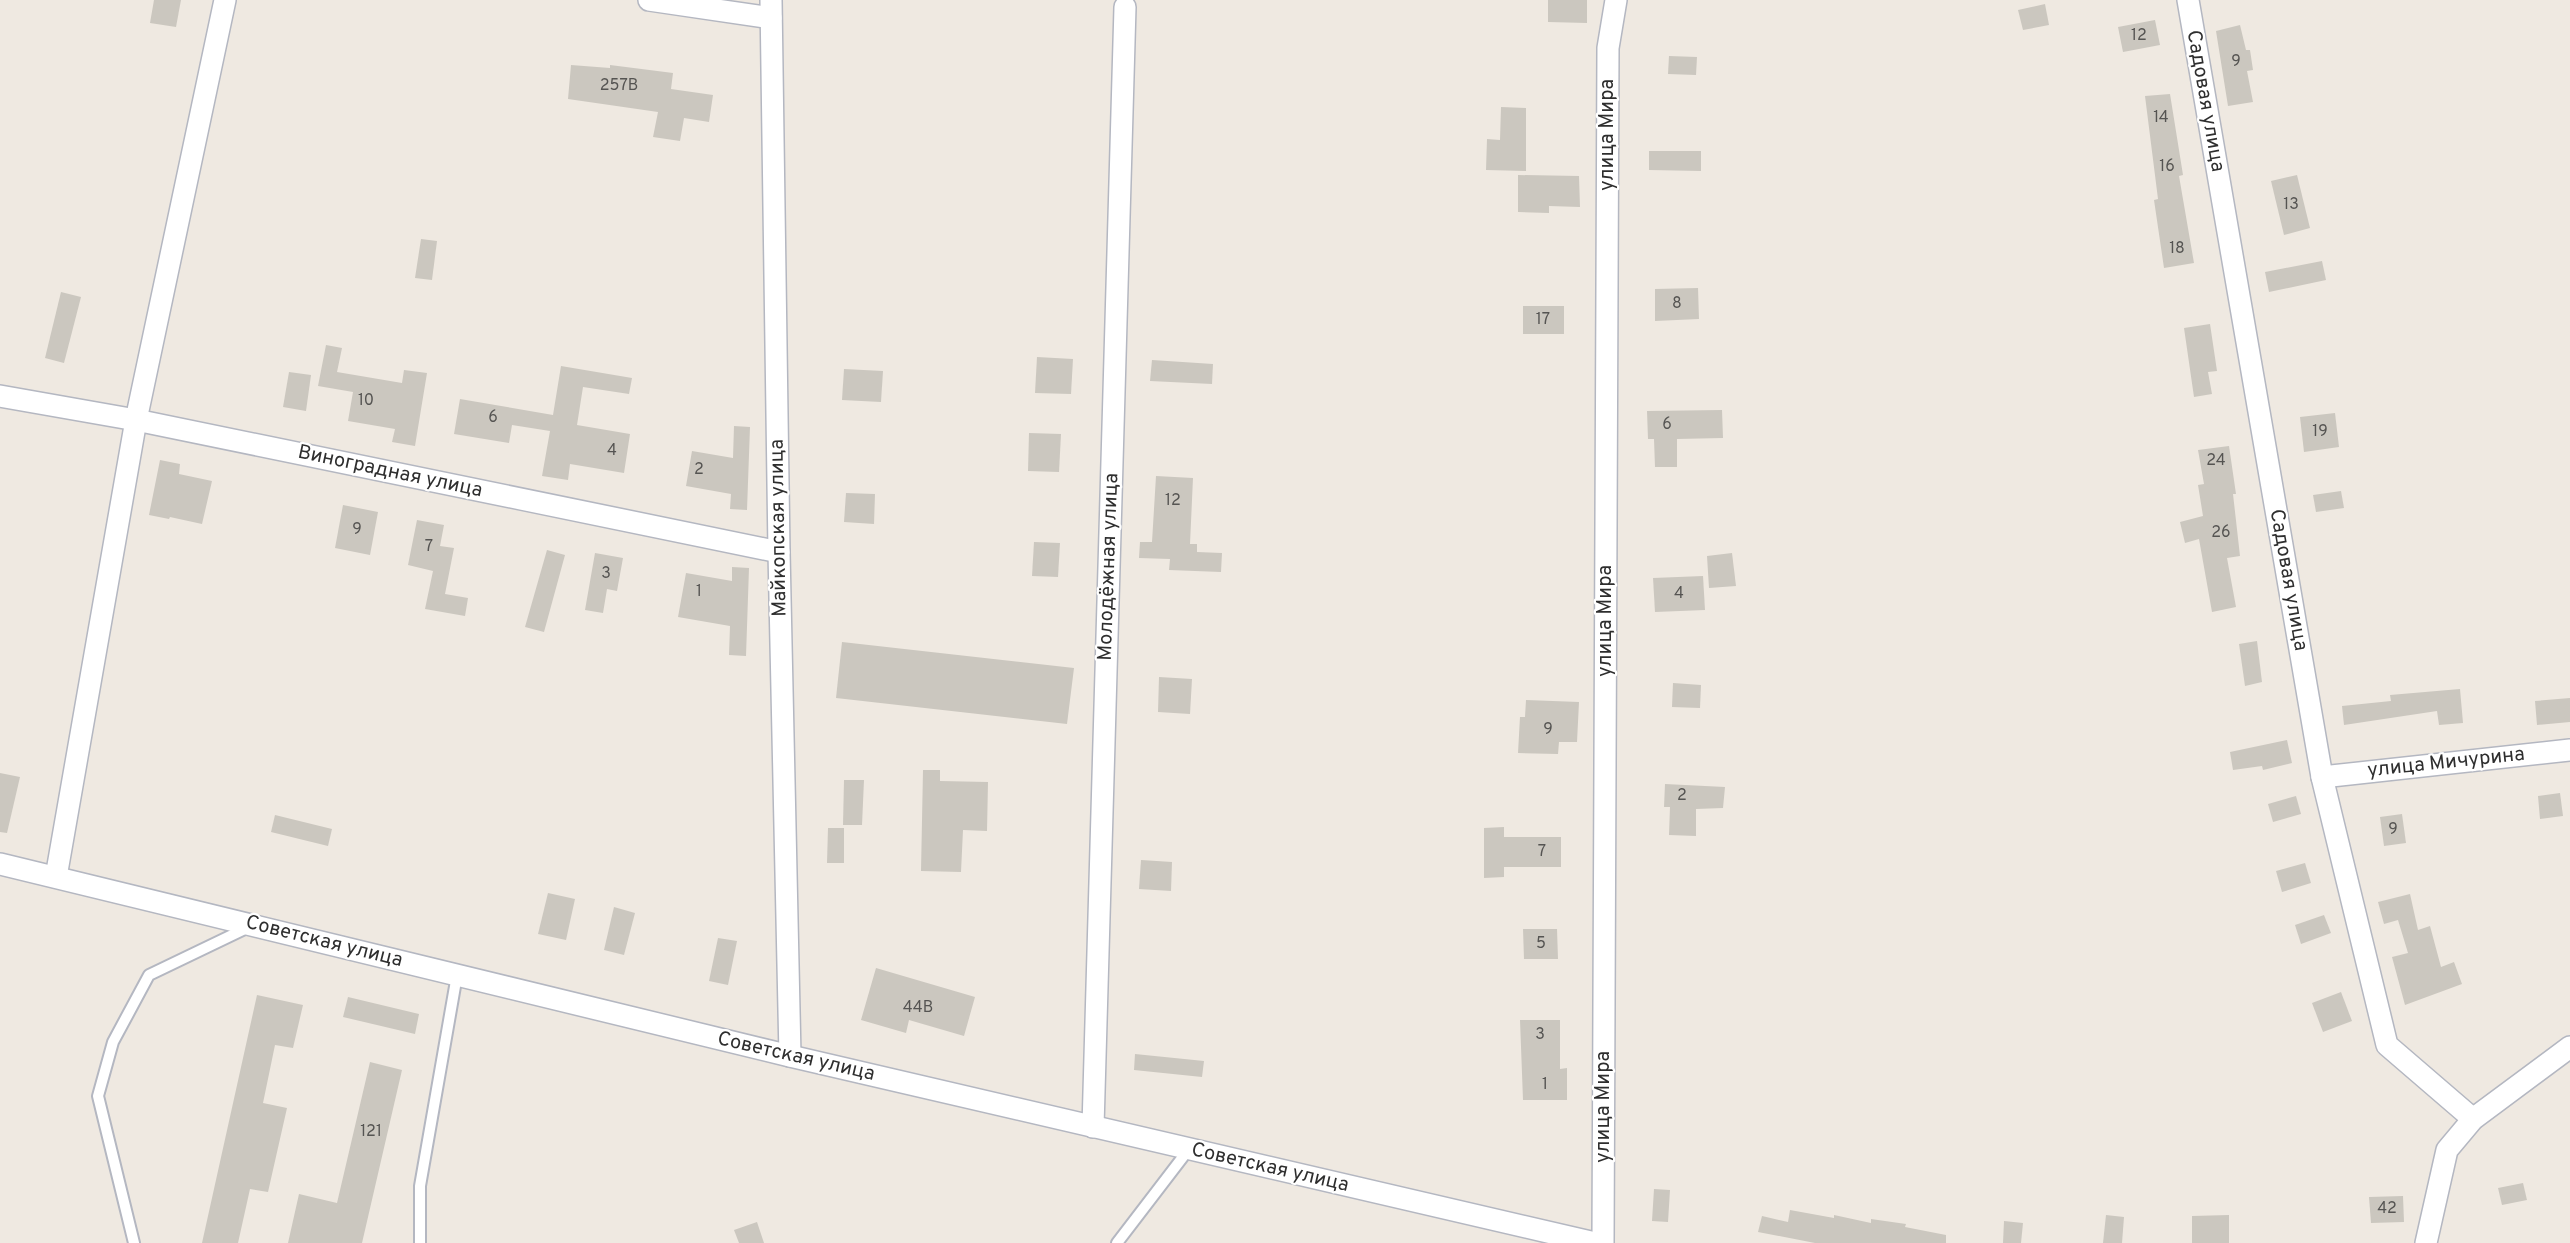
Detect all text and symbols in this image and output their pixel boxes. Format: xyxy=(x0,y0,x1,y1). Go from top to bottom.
house number: 12 xyxy=(2131,26,2147,46)
street label: Садовая улица xyxy=(2180,28,2230,174)
house number: 9 xyxy=(2231,52,2241,72)
house number: 257В xyxy=(600,76,638,96)
street label: улица Мира xyxy=(1595,79,1621,191)
house number: 14 xyxy=(2153,108,2169,128)
house number: 16 xyxy=(2159,157,2175,177)
house number: 13 xyxy=(2283,195,2299,215)
house number: 18 xyxy=(2169,239,2185,259)
house number: 8 xyxy=(1672,294,1682,314)
house number: 17 xyxy=(1536,310,1550,330)
house number: 10 xyxy=(358,391,374,411)
house number: 6 xyxy=(488,408,498,428)
house number: 6 xyxy=(1662,415,1672,435)
house number: 19 xyxy=(2312,422,2328,442)
street label: Майкопская улица xyxy=(764,439,794,617)
street label: Виноградная улица xyxy=(295,440,485,504)
house number: 4 xyxy=(607,441,617,461)
house number: 24 xyxy=(2206,451,2226,471)
house number: 2 xyxy=(694,460,704,480)
street label: Молодёжная улица xyxy=(1093,473,1125,661)
house number: 12 xyxy=(1165,491,1181,511)
street label: Садовая улица xyxy=(2263,507,2313,653)
house number: 9 xyxy=(352,520,362,540)
house number: 26 xyxy=(2211,523,2231,543)
house number: 7 xyxy=(425,537,433,557)
house number: 3 xyxy=(601,564,611,584)
street label: улица Мира xyxy=(1593,565,1619,677)
house number: 1 xyxy=(696,582,702,602)
house number: 4 xyxy=(1674,584,1684,604)
house number: 9 xyxy=(1543,720,1553,740)
street label: улица Мичурина xyxy=(2366,742,2526,784)
house number: 2 xyxy=(1677,786,1687,806)
house number: 9 xyxy=(2388,820,2398,840)
house number: 7 xyxy=(1538,842,1546,862)
street label: Советская улица xyxy=(243,910,405,974)
house number: 5 xyxy=(1536,934,1546,954)
house number: 44В xyxy=(903,998,933,1018)
house number: 3 xyxy=(1535,1025,1545,1045)
street label: Советская улица xyxy=(715,1026,877,1088)
street label: улица Мира xyxy=(1591,1051,1617,1163)
house number: 1 xyxy=(1542,1075,1548,1095)
house number: 121 xyxy=(360,1122,382,1142)
street label: Советская улица xyxy=(1189,1137,1351,1199)
house number: 42 xyxy=(2377,1199,2397,1219)

